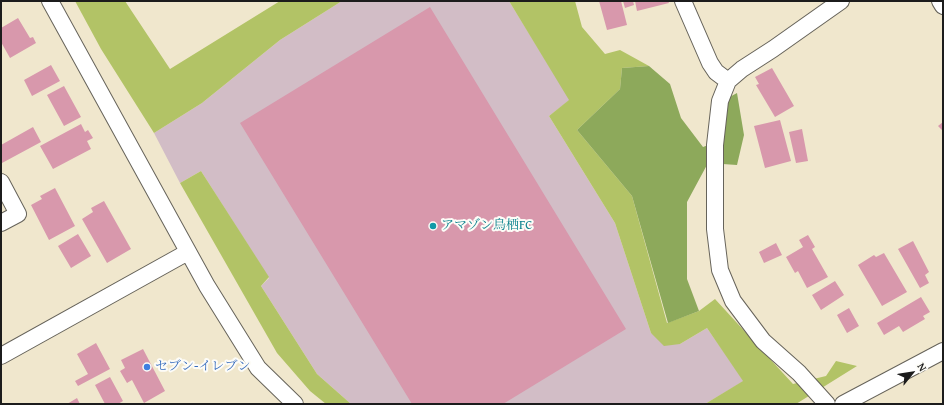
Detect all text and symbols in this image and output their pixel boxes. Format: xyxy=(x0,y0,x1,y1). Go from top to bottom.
place label: アマゾン鳥栖FC xyxy=(441,218,532,234)
marker: アマゾン鳥栖FC xyxy=(428,221,438,231)
north arrow xyxy=(892,353,932,393)
place label: セブン-イレブン xyxy=(155,359,250,375)
text: N xyxy=(914,360,931,374)
marker: セブン-イレブン xyxy=(142,362,152,372)

